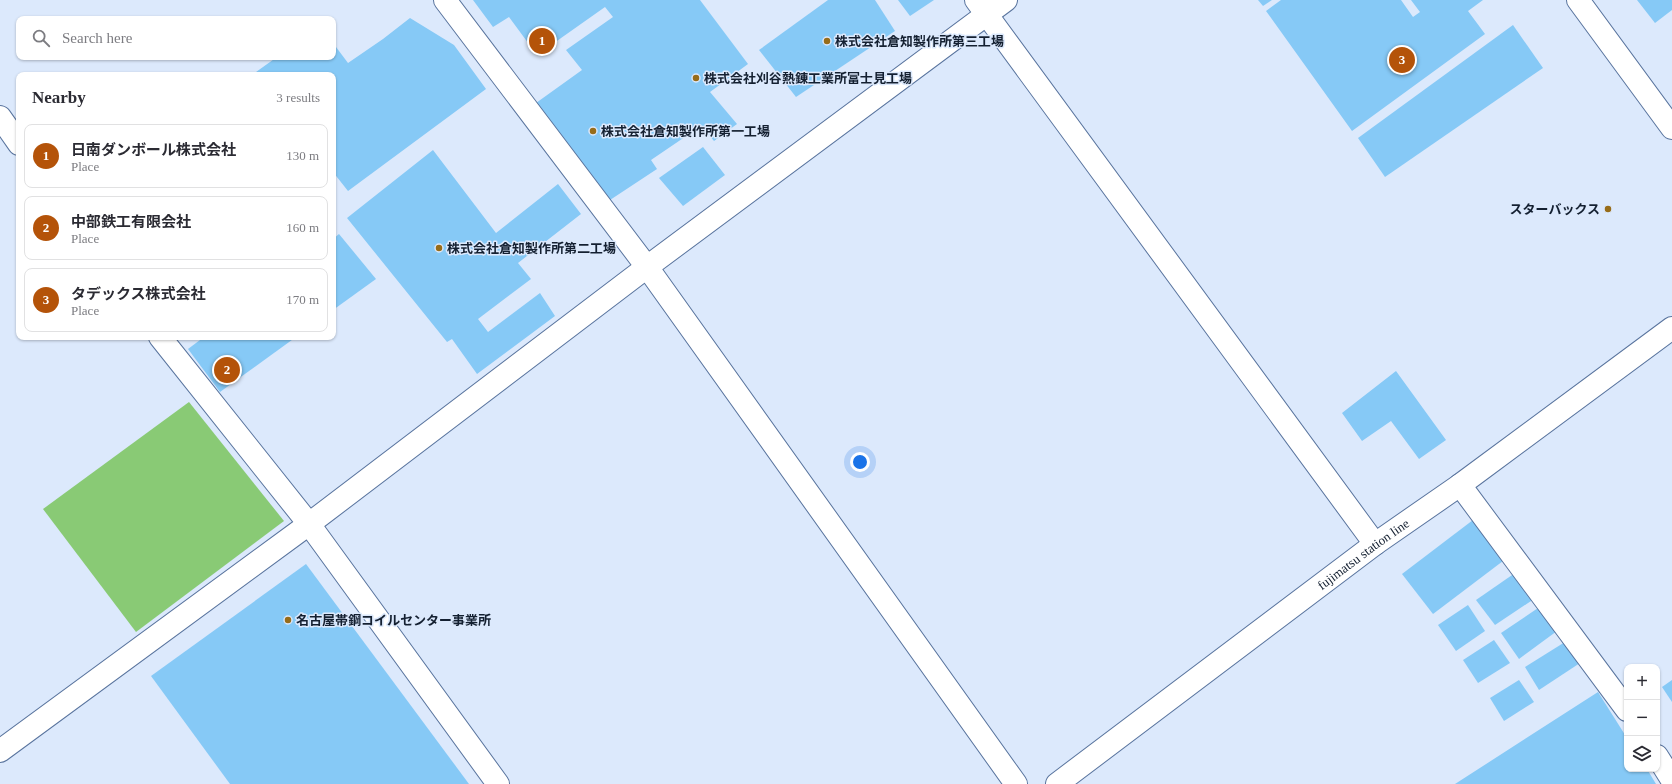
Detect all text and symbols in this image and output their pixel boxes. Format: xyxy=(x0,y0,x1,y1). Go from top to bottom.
search box xyxy=(16,16,336,60)
pin: 1 xyxy=(529,26,555,56)
icon: search xyxy=(30,27,52,49)
text: Search here xyxy=(62,30,132,46)
place label: 株式会社倉知製作所第三工場 xyxy=(835,34,1004,49)
marker: 株式会社倉知製作所第三工場 xyxy=(822,36,832,46)
pin: 3 xyxy=(1389,45,1415,75)
place label: 株式会社刈谷熱錬工業所富士見工場 xyxy=(704,71,912,86)
marker: 株式会社刈谷熱錬工業所富士見工場 xyxy=(691,73,701,83)
text: Nearby xyxy=(32,88,86,107)
text: 3 results xyxy=(276,90,320,105)
place label: 株式会社倉知製作所第一工場 xyxy=(601,124,770,139)
marker: 株式会社倉知製作所第一工場 xyxy=(588,126,598,136)
text: 日南ダンボール株式会社 xyxy=(71,142,236,158)
text: 1 xyxy=(43,148,49,163)
text: 130 m xyxy=(286,148,319,163)
text: Place xyxy=(71,159,99,174)
place label: スターバックス xyxy=(1510,202,1600,217)
marker: スターバックス xyxy=(1603,204,1613,214)
text: 中部鉄工有限会社 xyxy=(71,214,191,230)
text: 2 xyxy=(43,220,49,235)
text: 160 m xyxy=(286,220,319,235)
text: Place xyxy=(71,231,99,246)
place label: 株式会社倉知製作所第二工場 xyxy=(447,241,616,256)
marker: 株式会社倉知製作所第二工場 xyxy=(434,243,444,253)
text: タデックス株式会社 xyxy=(71,286,206,302)
text: 3 xyxy=(43,292,49,307)
text: 170 m xyxy=(286,292,319,307)
text: Place xyxy=(71,303,99,318)
pin: 2 xyxy=(214,355,240,385)
your location xyxy=(850,452,870,472)
street label: fujimatsu station line xyxy=(1314,515,1412,592)
place label: 名古屋帯鋼コイルセンター事業所 xyxy=(296,613,491,628)
marker: 名古屋帯鋼コイルセンター事業所 xyxy=(283,615,293,625)
map controls xyxy=(1624,664,1660,772)
button: + xyxy=(1624,664,1660,700)
button: − xyxy=(1624,700,1660,736)
button: layers xyxy=(1624,736,1660,772)

